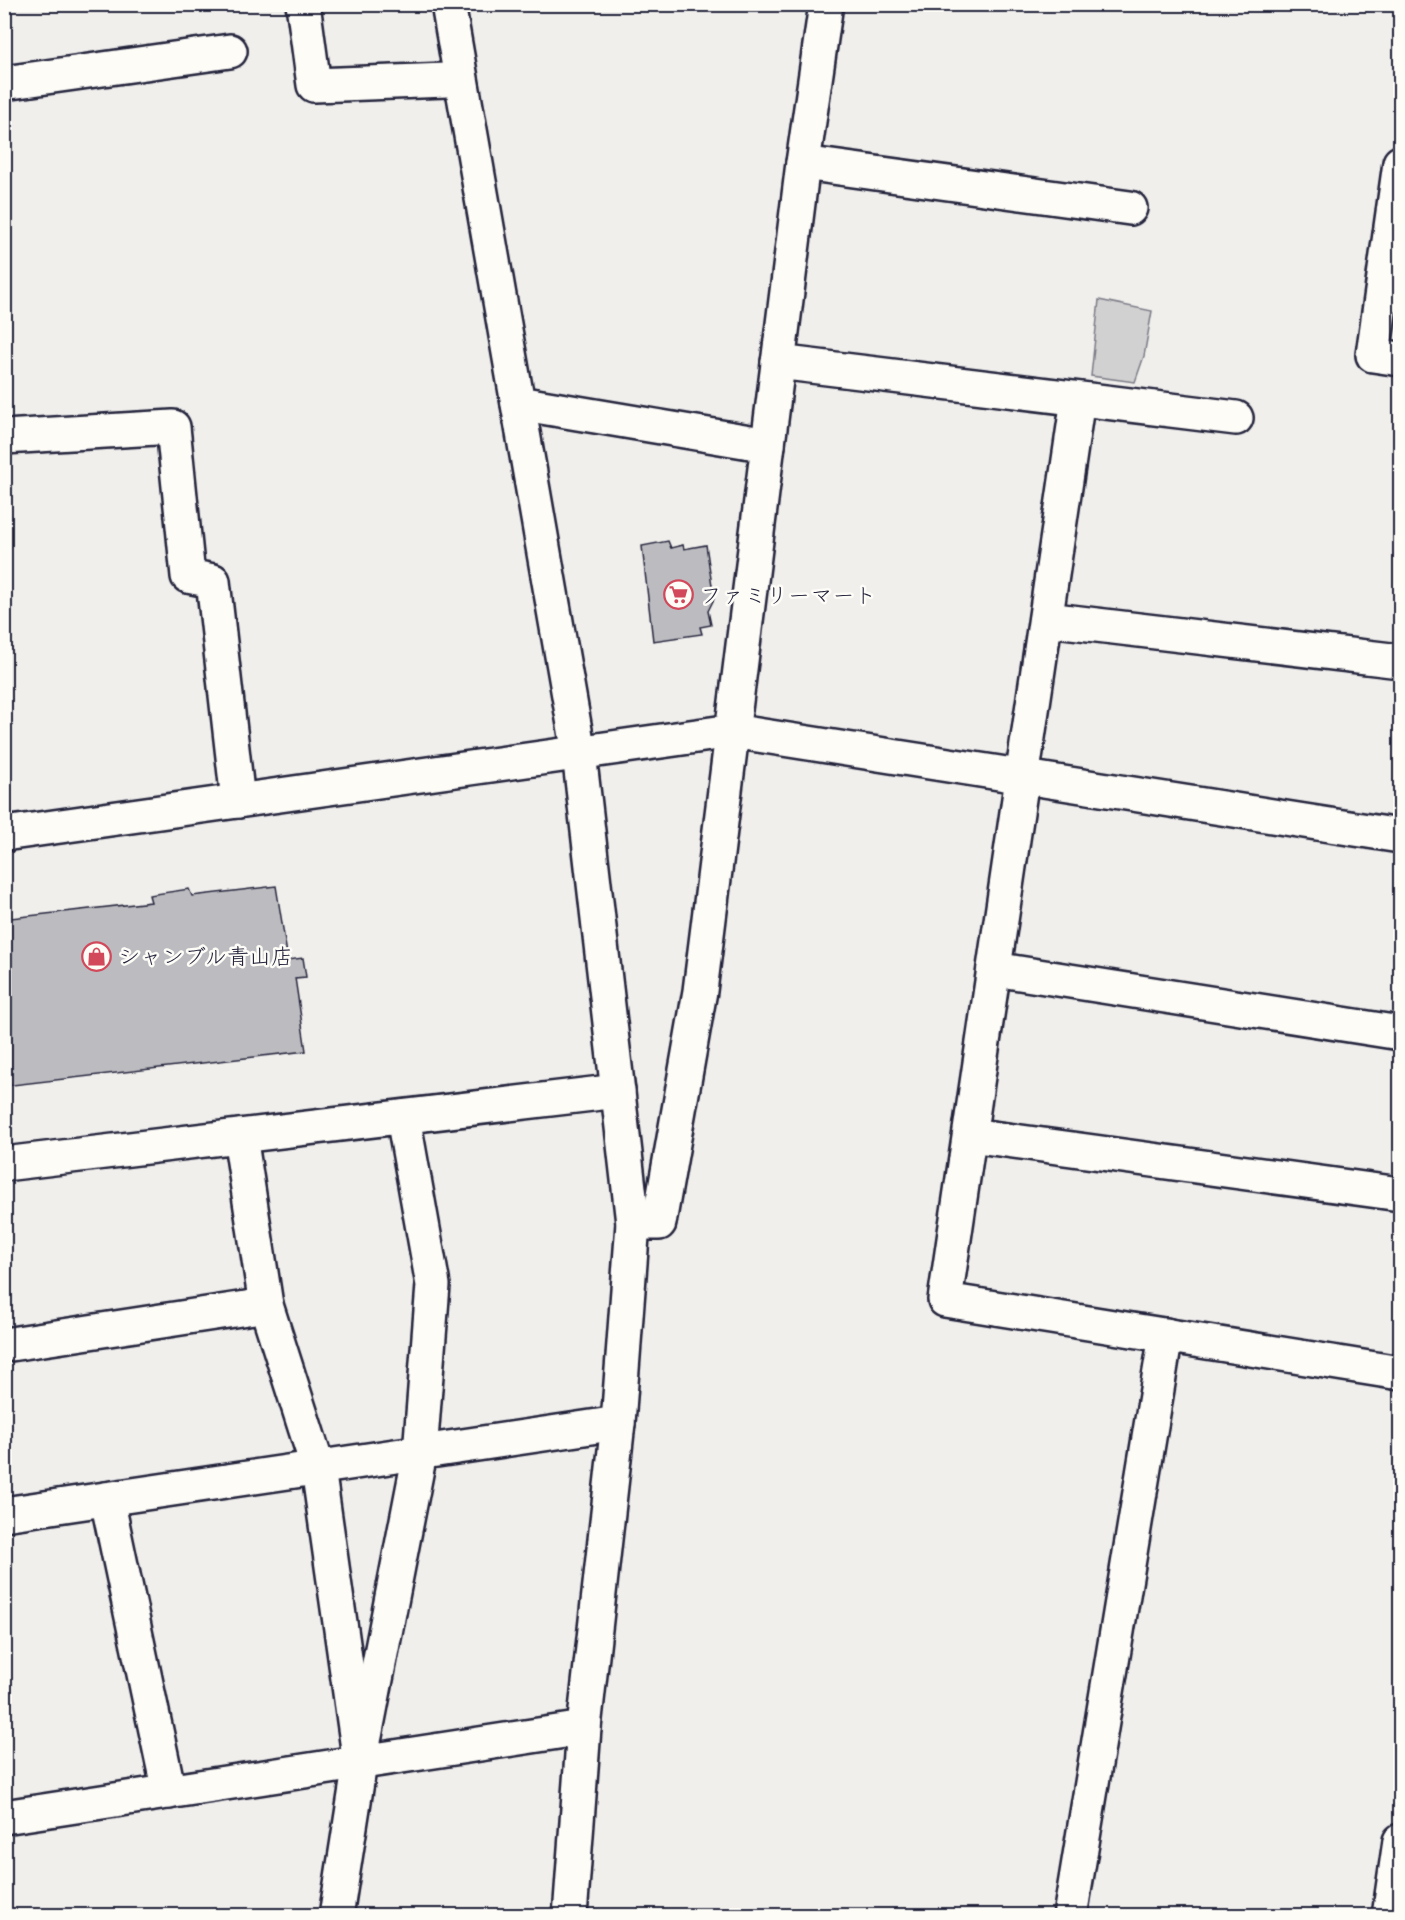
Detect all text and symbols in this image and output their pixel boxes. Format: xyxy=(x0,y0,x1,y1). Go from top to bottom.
supermarket icon: ファミリーマート xyxy=(663,579,695,611)
place label: ファミリーマート xyxy=(700,580,876,610)
shop icon: シャンブル青山店 xyxy=(81,940,113,972)
place label: シャンブル青山店 xyxy=(118,941,293,971)

